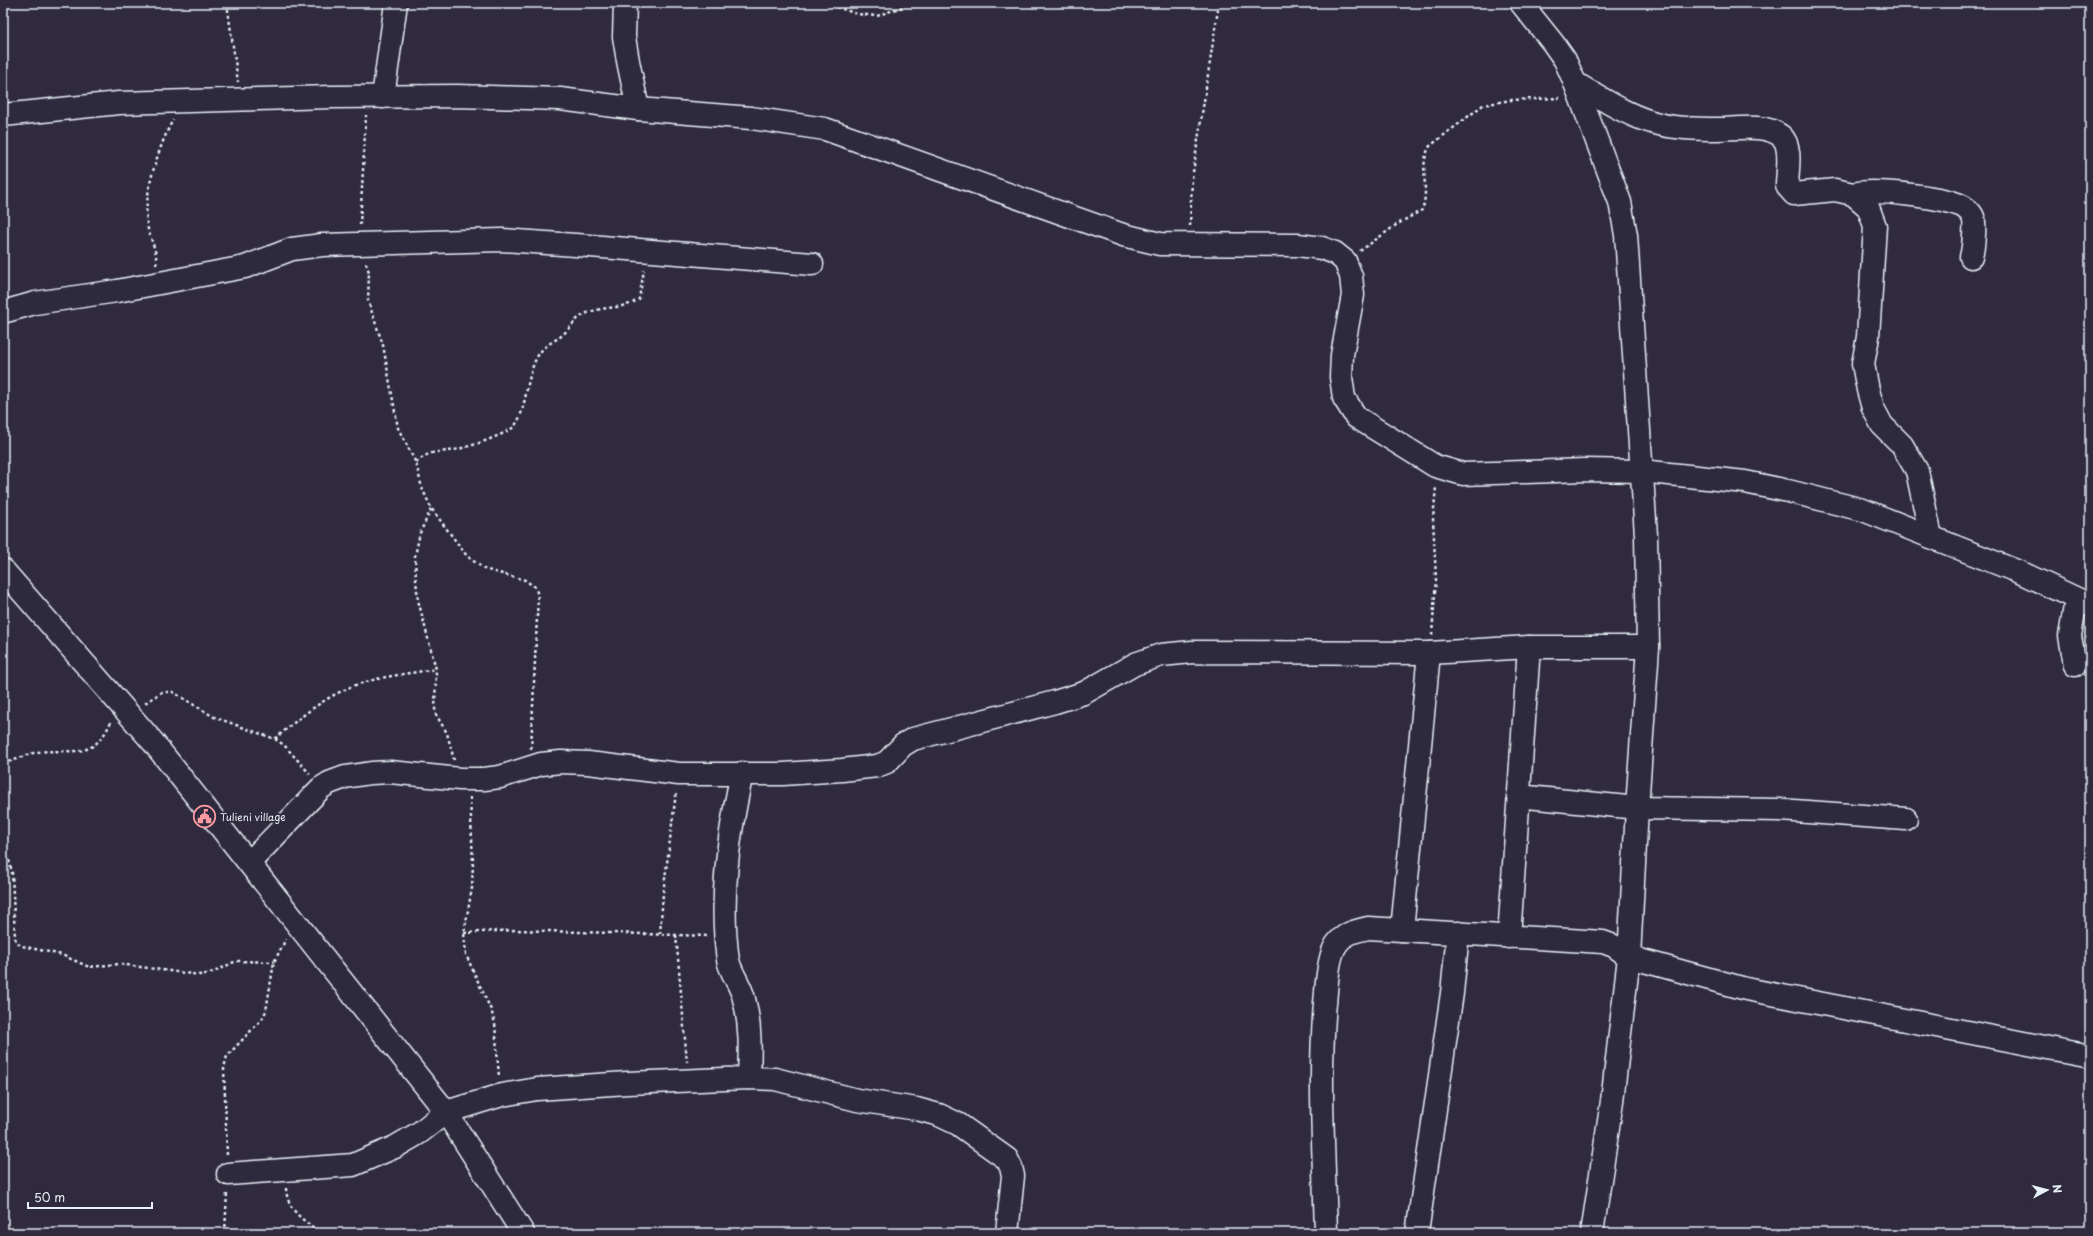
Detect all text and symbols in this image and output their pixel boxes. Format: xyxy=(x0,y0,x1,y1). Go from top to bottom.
public building icon: Tulieni village xyxy=(191,804,217,830)
place label: Tulieni village xyxy=(220,809,286,824)
north arrow xyxy=(2027,1170,2067,1210)
text: N xyxy=(2048,1183,2066,1194)
scale bar xyxy=(28,1184,152,1210)
text: 50 m xyxy=(34,1188,65,1206)

